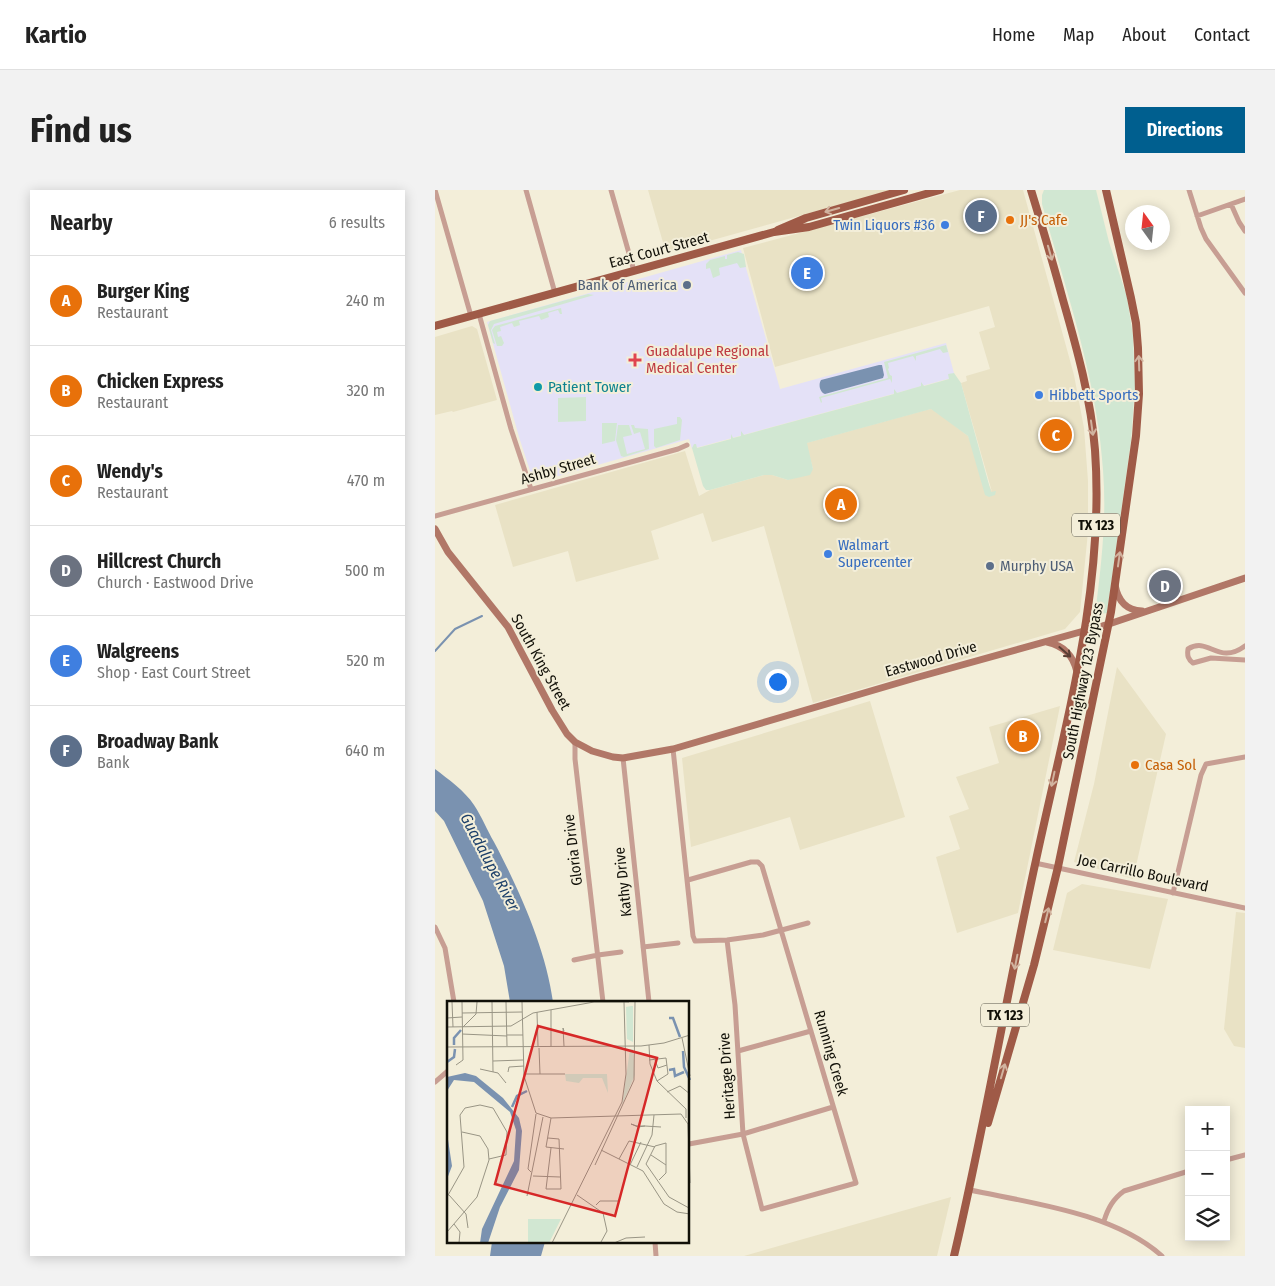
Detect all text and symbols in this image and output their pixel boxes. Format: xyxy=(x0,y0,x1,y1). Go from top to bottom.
text: Kartio xyxy=(25,21,87,49)
text: Home xyxy=(992,24,1035,46)
text: Map xyxy=(1063,24,1094,46)
text: About xyxy=(1122,24,1166,46)
text: Contact xyxy=(1194,24,1250,46)
button: Directions xyxy=(1125,107,1245,153)
text: Find us xyxy=(30,109,132,151)
pin: F xyxy=(965,197,997,235)
north arrow xyxy=(1125,205,1170,250)
one-way arrow xyxy=(825,206,841,215)
text: Nearby xyxy=(50,210,112,236)
place label: JJ's Cafe xyxy=(1020,211,1068,229)
text: 6 results xyxy=(329,213,385,232)
marker: JJ's Cafe xyxy=(1004,214,1016,226)
place label: Twin Liquors #36 xyxy=(833,216,935,234)
marker: Twin Liquors #36 xyxy=(939,219,951,231)
street label: East Court Street xyxy=(607,228,711,272)
one-way arrow xyxy=(1045,245,1055,261)
pin: E xyxy=(791,254,823,292)
place label: Bank of America xyxy=(578,276,677,294)
marker: Bank of America xyxy=(681,279,693,291)
text: Burger King xyxy=(97,280,189,303)
text: A xyxy=(62,291,70,310)
text: 240 m xyxy=(346,291,385,310)
text: Restaurant xyxy=(97,303,168,322)
place label: Guadalupe Regional Medical Center xyxy=(646,342,769,377)
marker: Guadalupe Regional Medical Center xyxy=(628,353,642,367)
one-way arrow xyxy=(1134,355,1143,371)
text: Chicken Express xyxy=(97,370,224,393)
place label: Patient Tower xyxy=(548,378,632,396)
text: B xyxy=(62,381,70,400)
text: 320 m xyxy=(346,381,385,400)
marker: Patient Tower xyxy=(532,381,544,393)
place label: Hibbett Sports xyxy=(1049,386,1138,404)
marker: Hibbett Sports xyxy=(1033,389,1045,401)
text: Restaurant xyxy=(97,393,168,412)
pin: C xyxy=(1040,416,1072,454)
one-way arrow xyxy=(1087,420,1097,436)
street label: Ashby Street xyxy=(518,450,598,488)
text: Wendy's xyxy=(97,460,163,483)
text: C xyxy=(62,471,70,490)
text: 470 m xyxy=(347,471,385,490)
text: Restaurant xyxy=(97,483,168,502)
pin: A xyxy=(825,485,857,523)
road number: TX 123 xyxy=(1072,514,1120,536)
place label: Walmart Supercenter xyxy=(838,536,913,571)
marker: Walmart Supercenter xyxy=(822,548,834,560)
text: Hillcrest Church xyxy=(97,550,221,573)
one-way arrow xyxy=(1114,551,1124,567)
place label: Murphy USA xyxy=(1000,557,1074,575)
marker: Murphy USA xyxy=(984,560,996,572)
text: D xyxy=(61,561,71,580)
text: 500 m xyxy=(345,561,385,580)
pin: D xyxy=(1149,567,1181,605)
text: Church · Eastwood Drive xyxy=(97,573,254,592)
street label: South Highway 123 Bypass xyxy=(1059,601,1107,761)
street label: South King Street xyxy=(507,611,575,713)
street label: Eastwood Drive xyxy=(883,637,979,681)
text: Walgreens xyxy=(97,640,179,663)
one-way arrow xyxy=(1059,646,1072,657)
text: E xyxy=(62,651,70,670)
text: 520 m xyxy=(346,651,385,670)
text: Shop · East Court Street xyxy=(97,663,251,682)
your location xyxy=(765,669,791,695)
pin: B xyxy=(1007,717,1039,755)
text: Broadway Bank xyxy=(97,730,218,753)
text: F xyxy=(62,741,70,760)
text: 640 m xyxy=(345,741,385,760)
text: Bank xyxy=(97,753,129,772)
place label: Casa Sol xyxy=(1145,756,1196,774)
marker: Casa Sol xyxy=(1129,759,1141,771)
one-way arrow xyxy=(1048,771,1058,787)
water label: Guadalupe River xyxy=(456,810,524,914)
street label: Gloria Drive xyxy=(560,813,586,887)
street label: Kathy Drive xyxy=(610,846,636,918)
street label: Joe Carrillo Boulevard xyxy=(1076,850,1210,896)
one-way arrow xyxy=(1042,907,1052,923)
one-way arrow xyxy=(1010,953,1020,969)
inset map xyxy=(447,1001,690,1244)
road number: TX 123 xyxy=(981,1004,1029,1026)
street label: Running Creek xyxy=(810,1008,852,1098)
street label: Heritage Drive xyxy=(715,1032,739,1120)
one-way arrow xyxy=(999,1064,1009,1080)
map controls xyxy=(1185,1106,1230,1241)
button: + xyxy=(1185,1106,1230,1151)
button: − xyxy=(1185,1151,1230,1196)
button: layers xyxy=(1185,1196,1230,1241)

